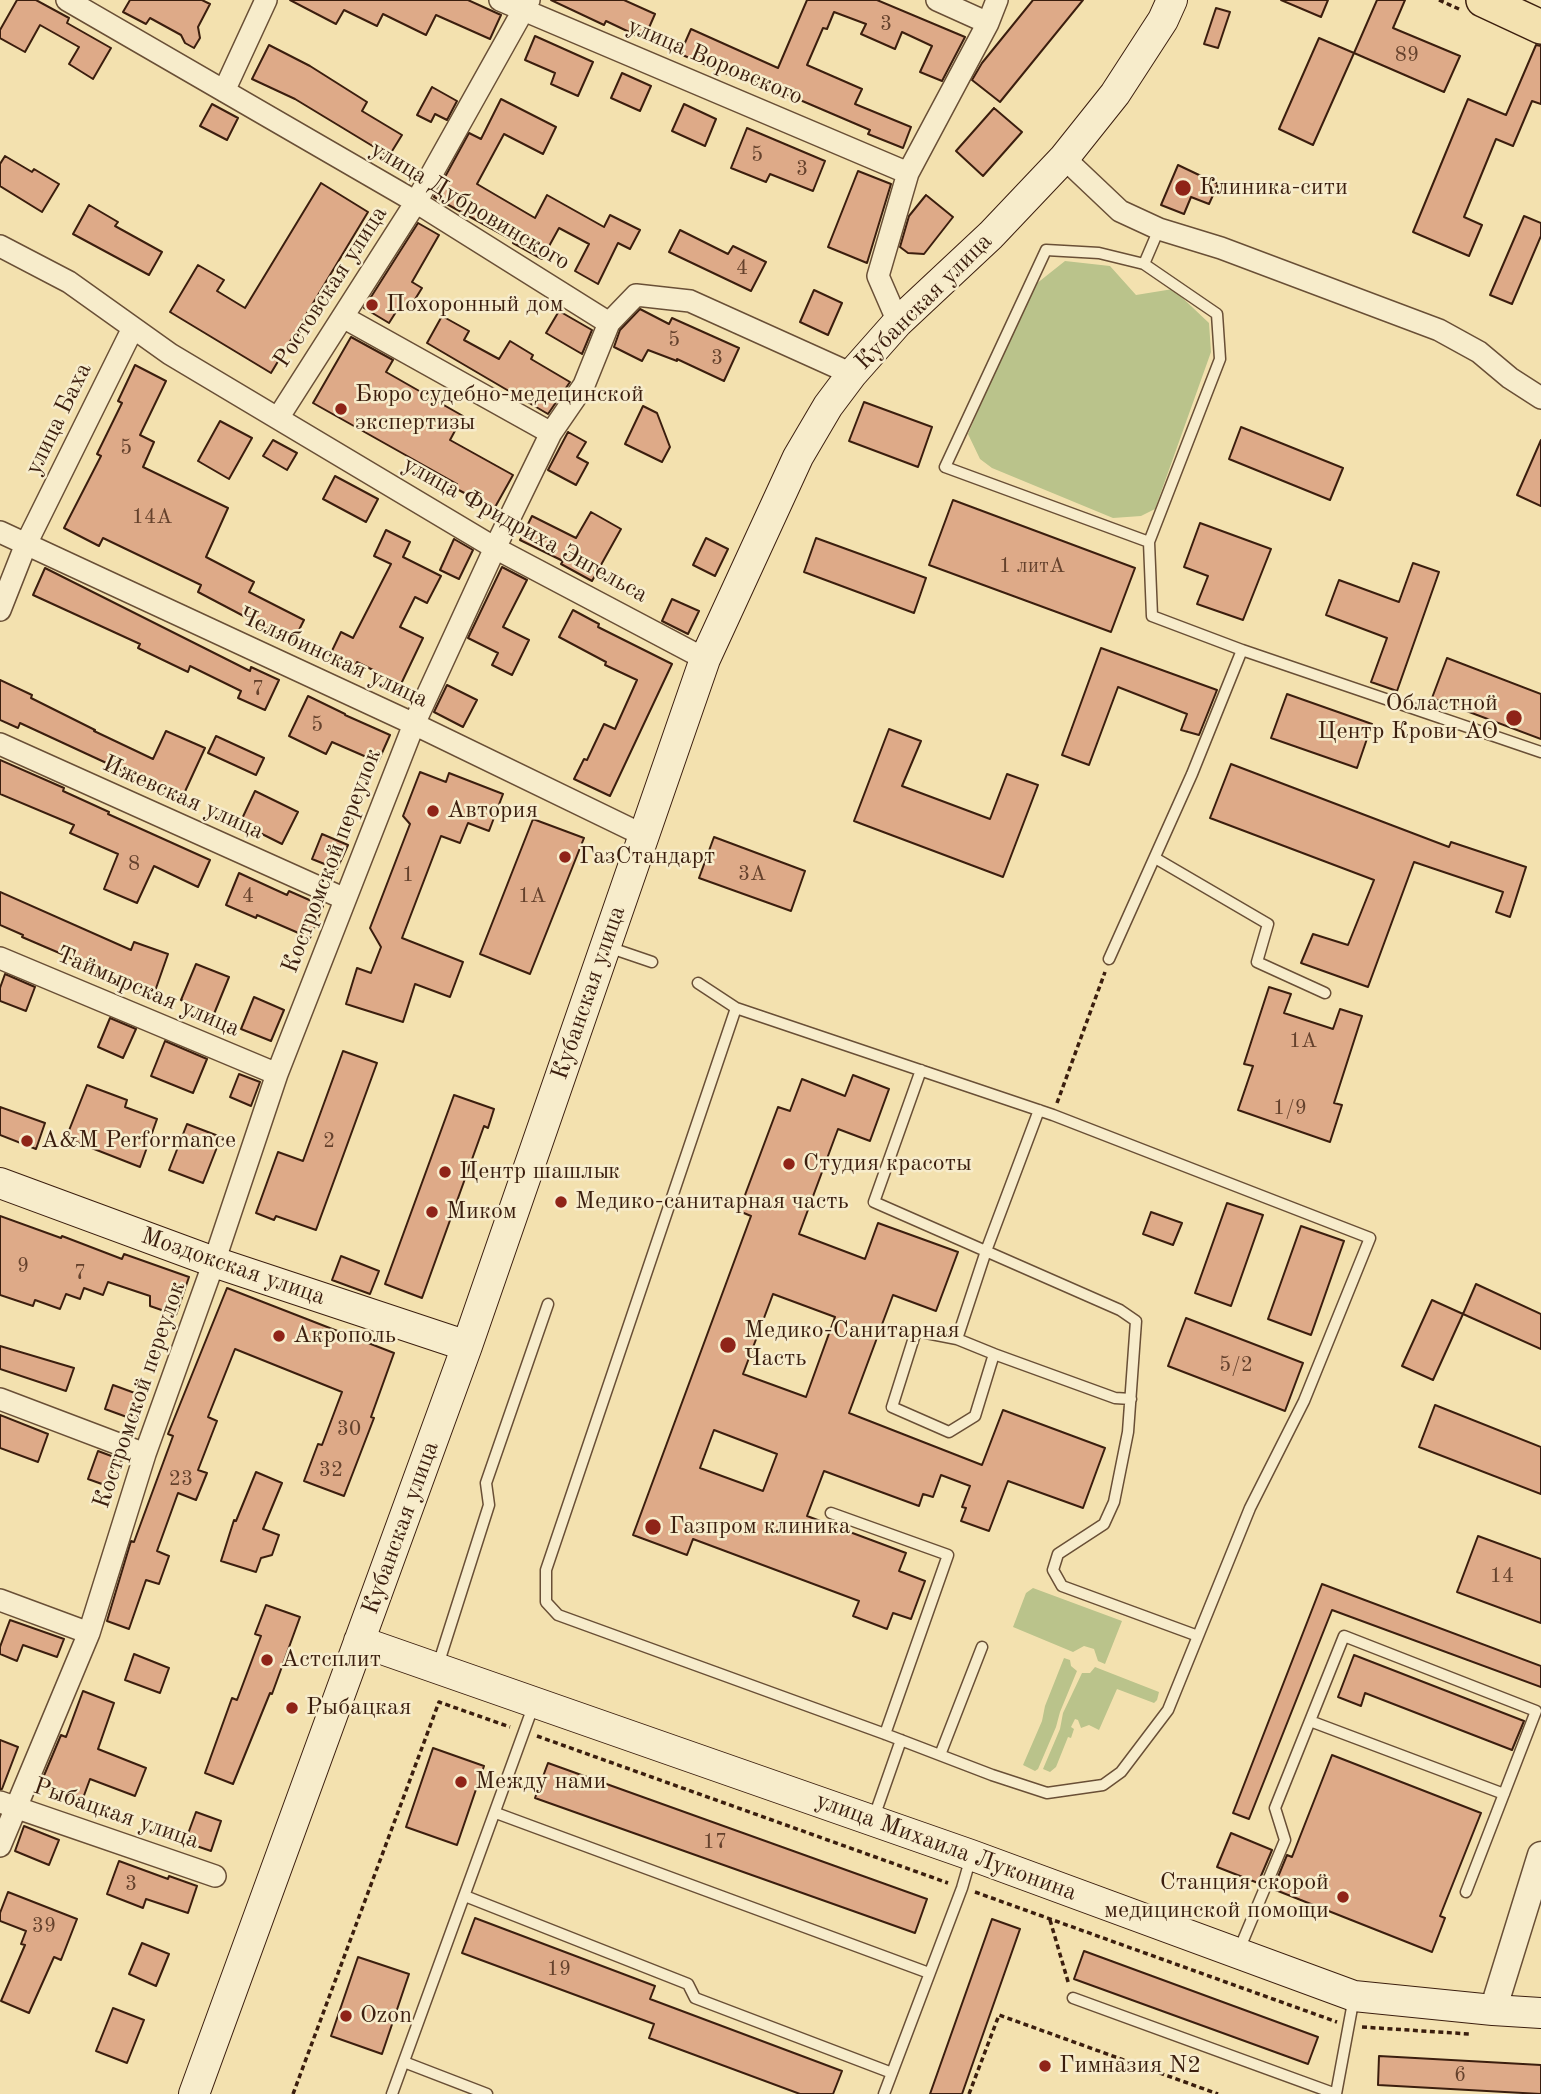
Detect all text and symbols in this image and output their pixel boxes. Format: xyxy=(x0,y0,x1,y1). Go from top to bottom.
house number: 3 xyxy=(880,11,892,37)
street label: улица Воровского xyxy=(623,12,807,112)
house number: 89 xyxy=(1395,42,1419,68)
street label: улица Дубровинского xyxy=(365,135,575,277)
house number: 5 xyxy=(751,142,763,168)
house number: 3 xyxy=(796,156,808,182)
place label: Клиника-сити xyxy=(1199,174,1348,202)
marker: Клиника-сити xyxy=(1173,178,1193,198)
street label: Ростовская улица xyxy=(268,201,394,373)
street label: Кубанская улица xyxy=(849,227,999,377)
house number: 4 xyxy=(736,255,748,281)
place label: Похоронный дом xyxy=(386,291,564,319)
marker: Похоронный дом xyxy=(364,297,380,313)
house number: 5 xyxy=(668,327,680,353)
house number: 3 xyxy=(711,345,723,371)
street label: улица Баха xyxy=(19,358,99,480)
place label: Бюро судебно-медецинской экспертизы xyxy=(355,381,644,437)
marker: Бюро судебно-медецинской экспертизы xyxy=(333,401,349,417)
house number: 5 xyxy=(120,435,132,461)
street label: улица Фридриха Энгельса xyxy=(397,450,653,610)
house number: 14А xyxy=(132,504,172,530)
house number: 1 литА xyxy=(999,553,1065,579)
street label: Челябинская улица xyxy=(234,601,432,715)
house number: 7 xyxy=(252,676,264,702)
place label: Областной Центр Крови АО xyxy=(1317,690,1498,746)
marker: Областной Центр Крови АО xyxy=(1504,708,1524,728)
house number: 5 xyxy=(311,712,323,738)
street label: Костромской переулок xyxy=(276,745,388,977)
street label: Ижевская улица xyxy=(98,750,268,846)
place label: Автория xyxy=(447,797,538,825)
marker: Автория xyxy=(425,803,441,819)
place label: ГазСтандарт xyxy=(579,843,715,871)
marker: ГазСтандарт xyxy=(557,849,573,865)
house number: 8 xyxy=(128,851,140,877)
house number: 3А xyxy=(738,861,766,887)
house number: 1 xyxy=(402,862,414,888)
house number: 4 xyxy=(242,883,254,909)
house number: 1А xyxy=(518,883,546,909)
street label: Кубанская улица xyxy=(546,902,632,1084)
street label: Таймырская улица xyxy=(52,940,244,1044)
house number: 1А xyxy=(1289,1028,1317,1054)
house number: 1/9 xyxy=(1273,1095,1307,1121)
place label: A&M Performance xyxy=(41,1127,236,1155)
house number: 2 xyxy=(323,1128,335,1154)
marker: A&M Performance xyxy=(19,1133,35,1149)
place label: Студия красоты xyxy=(803,1150,972,1178)
marker: Студия красоты xyxy=(781,1156,797,1172)
place label: Центр шашлык xyxy=(459,1158,620,1186)
marker: Центр шашлык xyxy=(437,1164,453,1180)
place label: Медико-санитарная часть xyxy=(575,1188,849,1216)
marker: Медико-санитарная часть xyxy=(553,1194,569,1210)
place label: Миком xyxy=(446,1198,517,1226)
marker: Миком xyxy=(424,1204,440,1220)
street label: Моздокская улица xyxy=(137,1222,329,1312)
house number: 9 xyxy=(17,1253,29,1279)
house number: 7 xyxy=(74,1260,86,1286)
street label: Костромской переулок xyxy=(88,1278,192,1512)
place label: Медико-Санитарная Часть xyxy=(744,1317,960,1373)
place label: Акрополь xyxy=(293,1322,396,1350)
marker: Акрополь xyxy=(271,1328,287,1344)
marker: Медико-Санитарная Часть xyxy=(718,1335,738,1355)
house number: 5/2 xyxy=(1219,1352,1253,1378)
house number: 30 xyxy=(337,1416,361,1442)
street label: Кубанская улица xyxy=(356,1438,446,1618)
house number: 32 xyxy=(319,1457,343,1483)
house number: 23 xyxy=(169,1466,193,1492)
place label: Газпром клиника xyxy=(669,1513,851,1541)
marker: Газпром клиника xyxy=(643,1517,663,1537)
house number: 14 xyxy=(1490,1563,1514,1589)
place label: Астсплит xyxy=(281,1646,381,1674)
marker: Астсплит xyxy=(259,1652,275,1668)
place label: Рыбацкая xyxy=(306,1694,411,1722)
marker: Рыбацкая xyxy=(284,1700,300,1716)
place label: Между нами xyxy=(475,1768,606,1796)
street label: Рыбацкая улица xyxy=(29,1772,203,1856)
marker: Между нами xyxy=(453,1774,469,1790)
street label: улица Михаила Луконина xyxy=(812,1786,1080,1908)
house number: 17 xyxy=(703,1829,727,1855)
place label: Станция скорой медицинской помощи xyxy=(1104,1869,1329,1925)
house number: 3 xyxy=(125,1871,137,1897)
marker: Станция скорой медицинской помощи xyxy=(1335,1889,1351,1905)
house number: 39 xyxy=(32,1913,56,1939)
house number: 19 xyxy=(547,1956,571,1982)
place label: Ozon xyxy=(360,2002,412,2030)
marker: Ozon xyxy=(338,2008,354,2024)
place label: Гимназия N2 xyxy=(1059,2052,1201,2080)
marker: Гимназия N2 xyxy=(1037,2058,1053,2074)
house number: 6 xyxy=(1454,2062,1466,2088)

